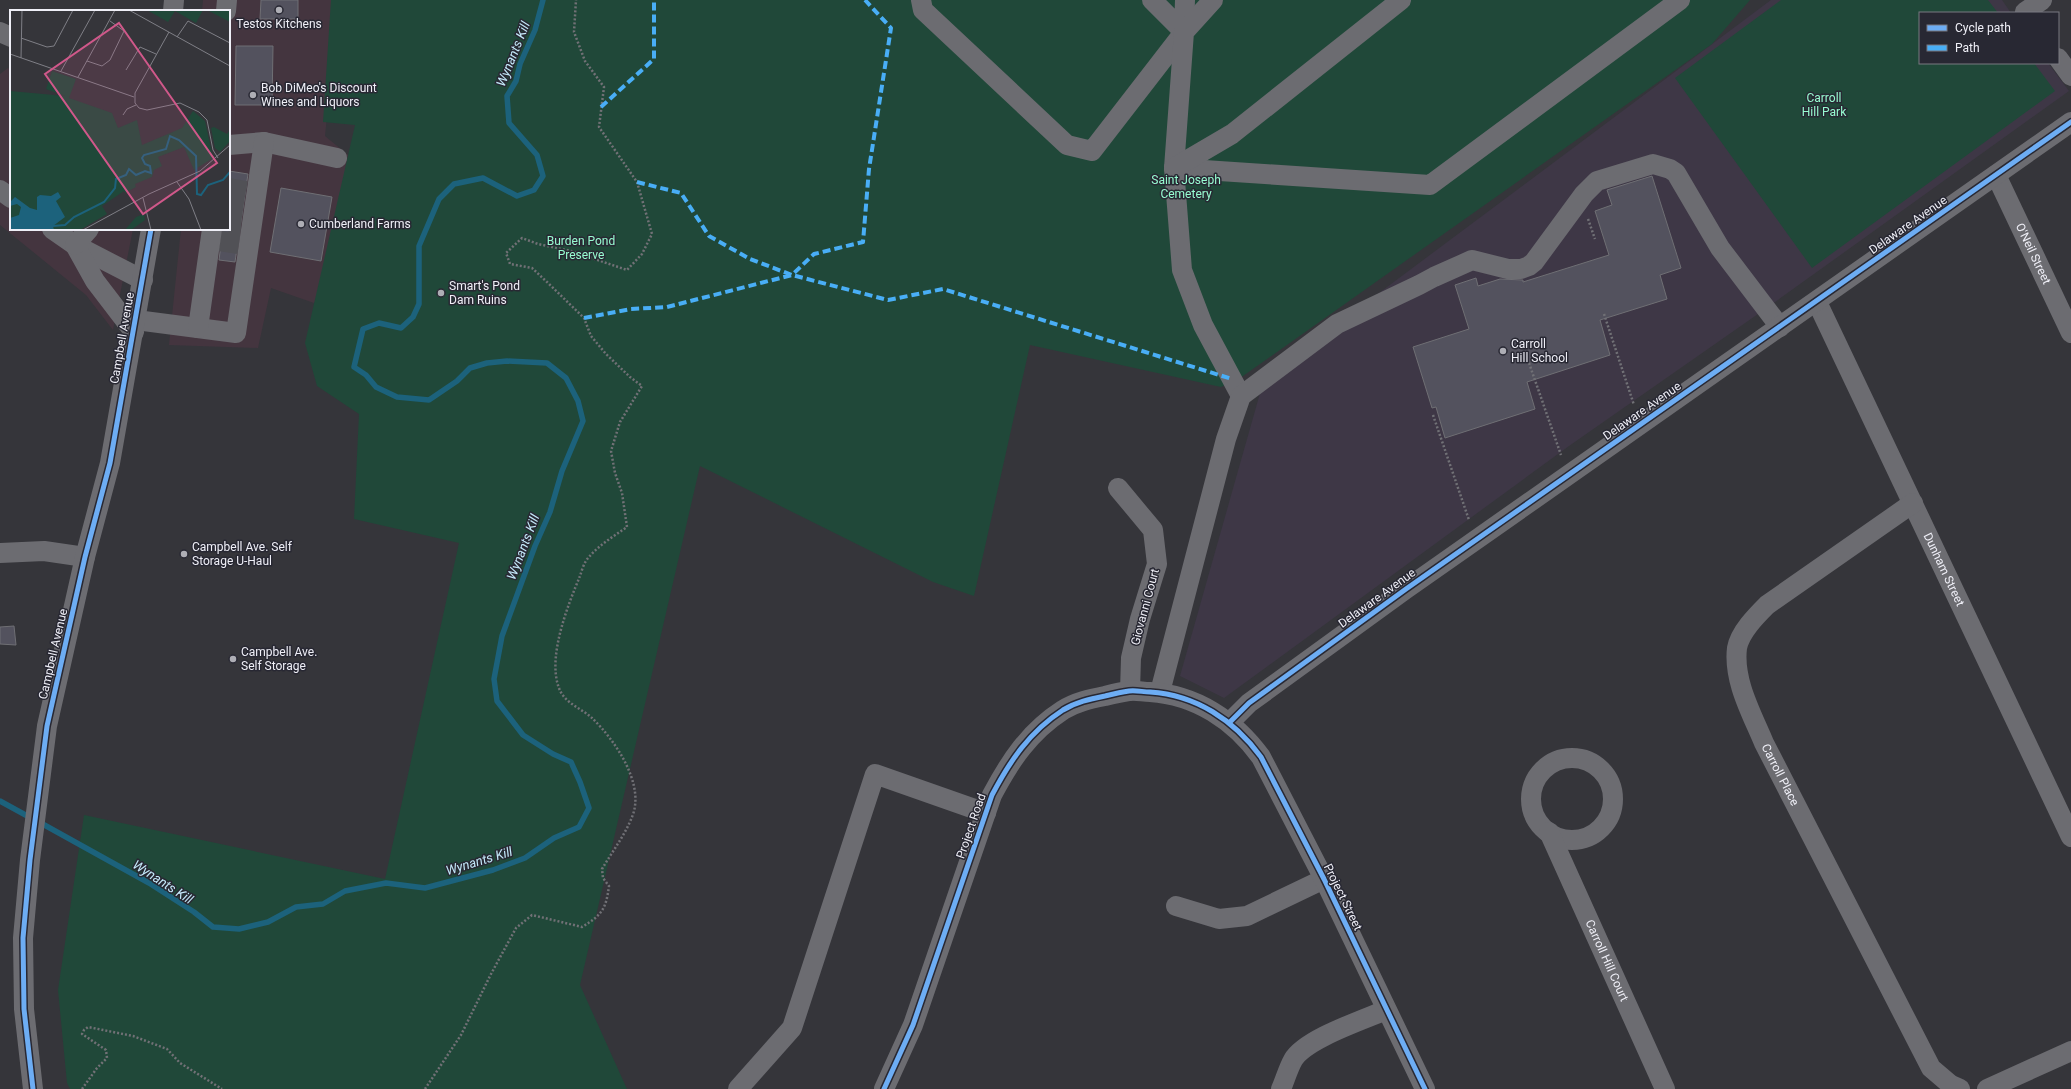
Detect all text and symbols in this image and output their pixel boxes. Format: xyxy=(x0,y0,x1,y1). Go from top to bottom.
marker: Testos Kitchens xyxy=(274,5,284,15)
inset map xyxy=(10,10,230,230)
legend xyxy=(1919,12,2059,64)
place label: Testos Kitchens xyxy=(236,17,322,31)
water label: Wynants Kill xyxy=(493,18,533,89)
text: Cycle path xyxy=(1955,21,2011,35)
text: Path xyxy=(1955,41,1980,55)
place label: Bob DiMeo's Discount Wines and Liquors xyxy=(261,81,377,109)
marker: Bob DiMeo's Discount Wines and Liquors xyxy=(248,90,258,100)
park label: Carroll Hill Park xyxy=(1802,91,1847,119)
park label: Saint Joseph Cemetery xyxy=(1151,173,1221,201)
street label: Delaware Avenue xyxy=(1866,193,1950,257)
place label: Cumberland Farms xyxy=(309,217,411,231)
marker: Cumberland Farms xyxy=(296,219,306,229)
street label: O'Neil Street xyxy=(2013,221,2054,286)
park label: Burden Pond Preserve xyxy=(547,234,615,262)
place label: Smart's Pond Dam Ruins xyxy=(449,279,520,307)
marker: Smart's Pond Dam Ruins xyxy=(436,288,446,298)
street label: Campbell Avenue xyxy=(107,291,137,385)
place label: Carroll Hill School xyxy=(1511,337,1568,365)
marker: Carroll Hill School xyxy=(1498,346,1508,356)
street label: Delaware Avenue xyxy=(1600,379,1684,443)
water label: Wynants Kill xyxy=(504,511,543,582)
street label: Dunham Street xyxy=(1921,530,1967,608)
place label: Campbell Ave. Self Storage U-Haul xyxy=(192,540,293,568)
marker: Campbell Ave. Self Storage U-Haul xyxy=(179,549,189,559)
street label: Delaware Avenue xyxy=(1336,565,1418,631)
street label: Giovanni Court xyxy=(1128,567,1162,647)
street label: Campbell Avenue xyxy=(36,607,70,701)
place label: Campbell Ave. Self Storage xyxy=(241,645,317,673)
marker: Campbell Ave. Self Storage xyxy=(228,654,238,664)
street label: Carroll Place xyxy=(1759,742,1802,808)
street label: Project Road xyxy=(953,791,989,861)
water label: Wynants Kill xyxy=(444,843,515,878)
water label: Wynants Kill xyxy=(130,857,197,908)
street label: Project Street xyxy=(1321,861,1365,933)
street label: Carroll Hill Court xyxy=(1583,918,1632,1004)

